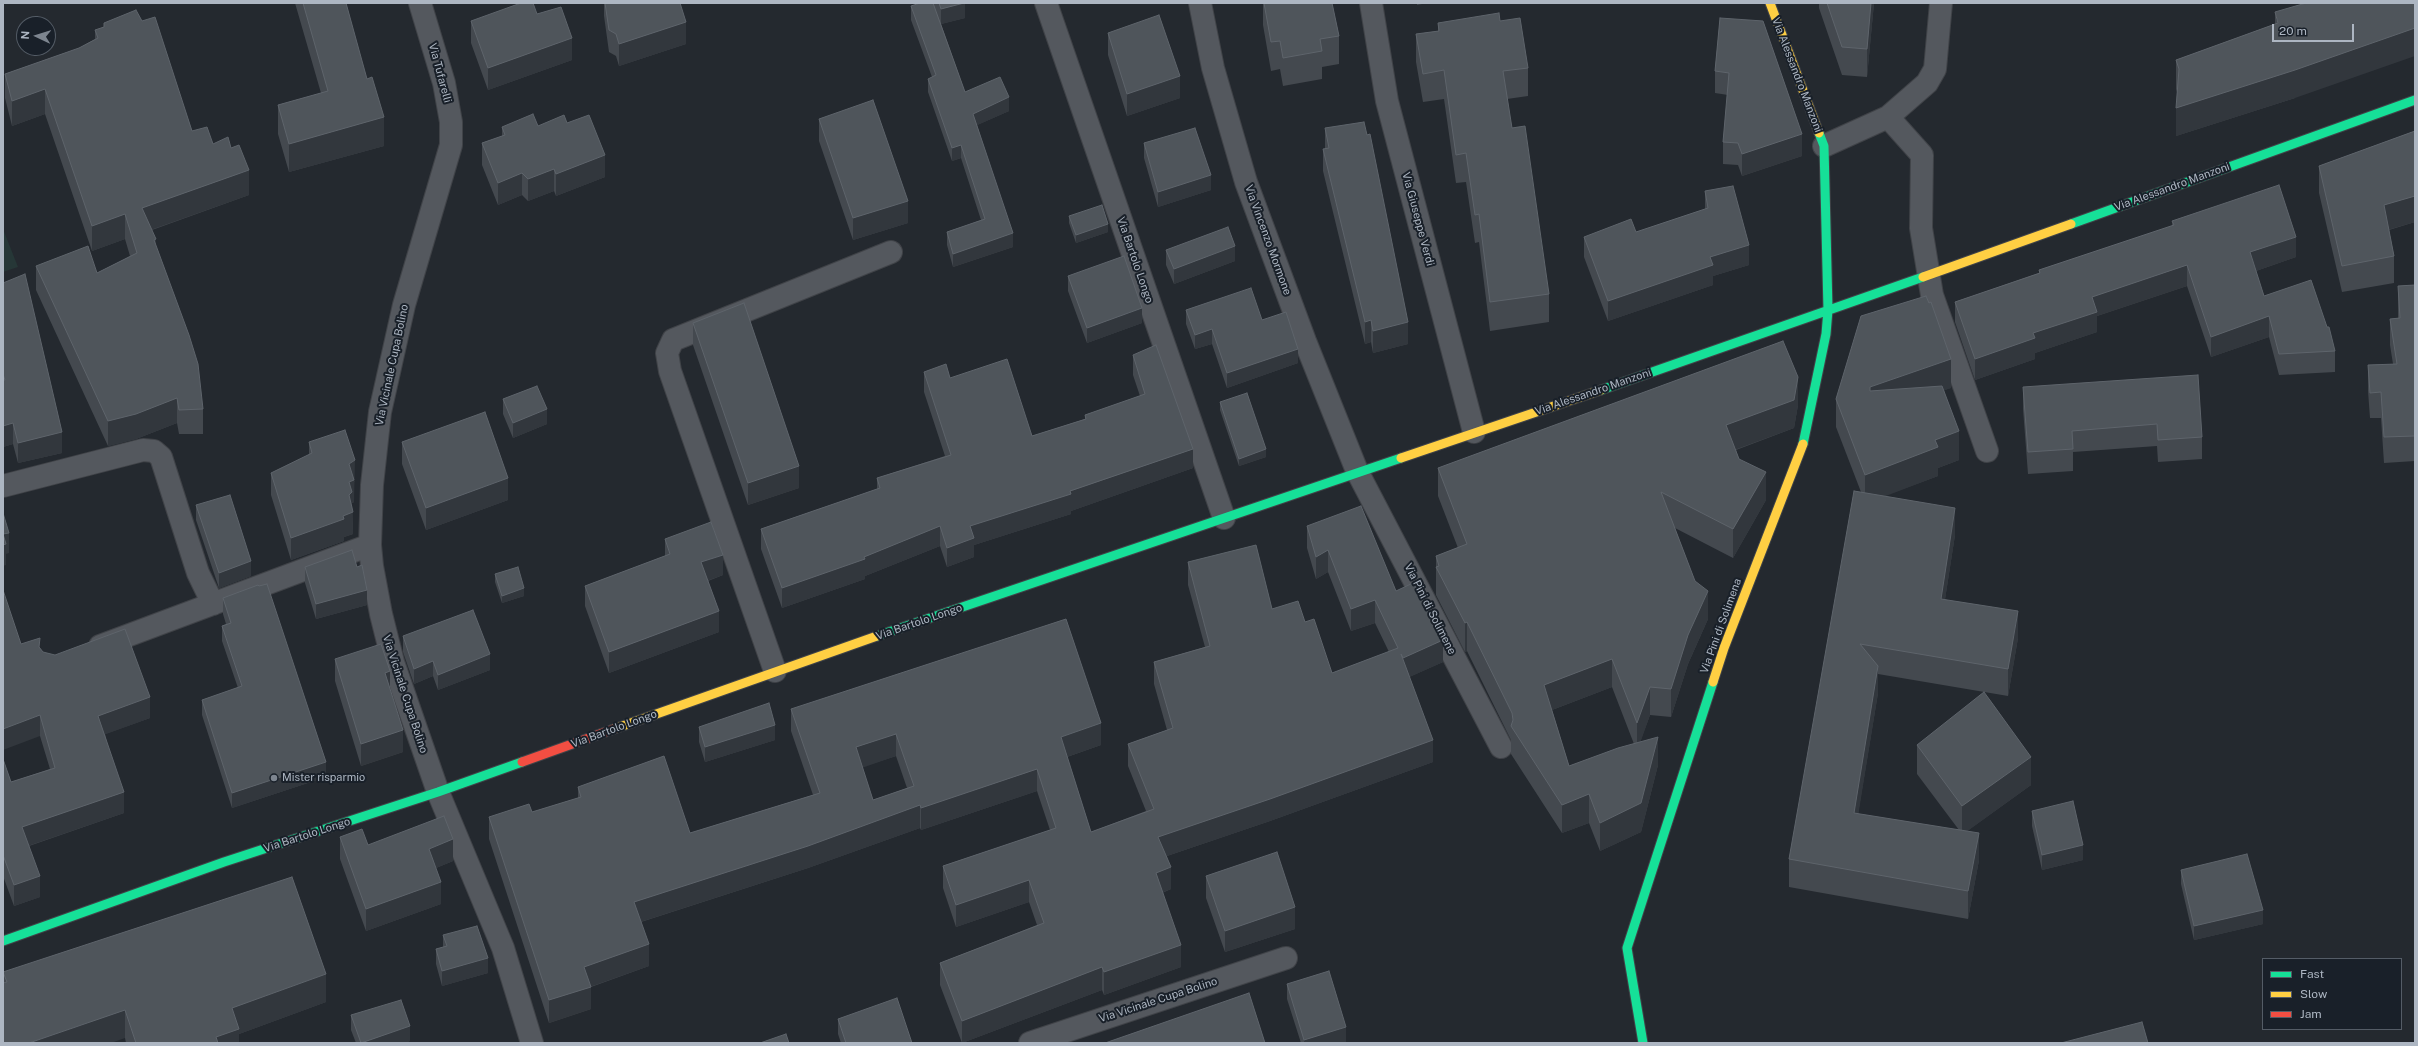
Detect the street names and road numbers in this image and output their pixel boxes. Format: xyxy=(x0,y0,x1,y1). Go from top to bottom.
street label: Via Alessandro Manzoni xyxy=(1769,16,1825,134)
street label: Via Tufarelli xyxy=(426,42,454,104)
street label: Via Alessandro Manzoni xyxy=(2112,160,2232,214)
street label: Via Giuseppe Verdi xyxy=(1399,171,1437,267)
street label: Via Vincenzo Mormone xyxy=(1242,183,1294,297)
street label: Via Bartolo Longo xyxy=(1114,215,1156,305)
street label: Via Vicinale Cupa Bolino xyxy=(373,303,411,427)
street label: Via Alessandro Manzoni xyxy=(1533,366,1653,418)
street label: Via Pini di Solimene xyxy=(1401,561,1459,657)
street label: Via Pini di Solimena xyxy=(1698,577,1744,675)
street label: Via Bartolo Longo xyxy=(874,601,964,643)
street label: Via Vicinale Cupa Bolino xyxy=(380,633,430,755)
street label: Via Bartolo Longo xyxy=(569,707,659,751)
street label: Via Bartolo Longo xyxy=(262,815,352,855)
street label: Via Vicinale Cupa Bolino xyxy=(1097,975,1219,1025)

